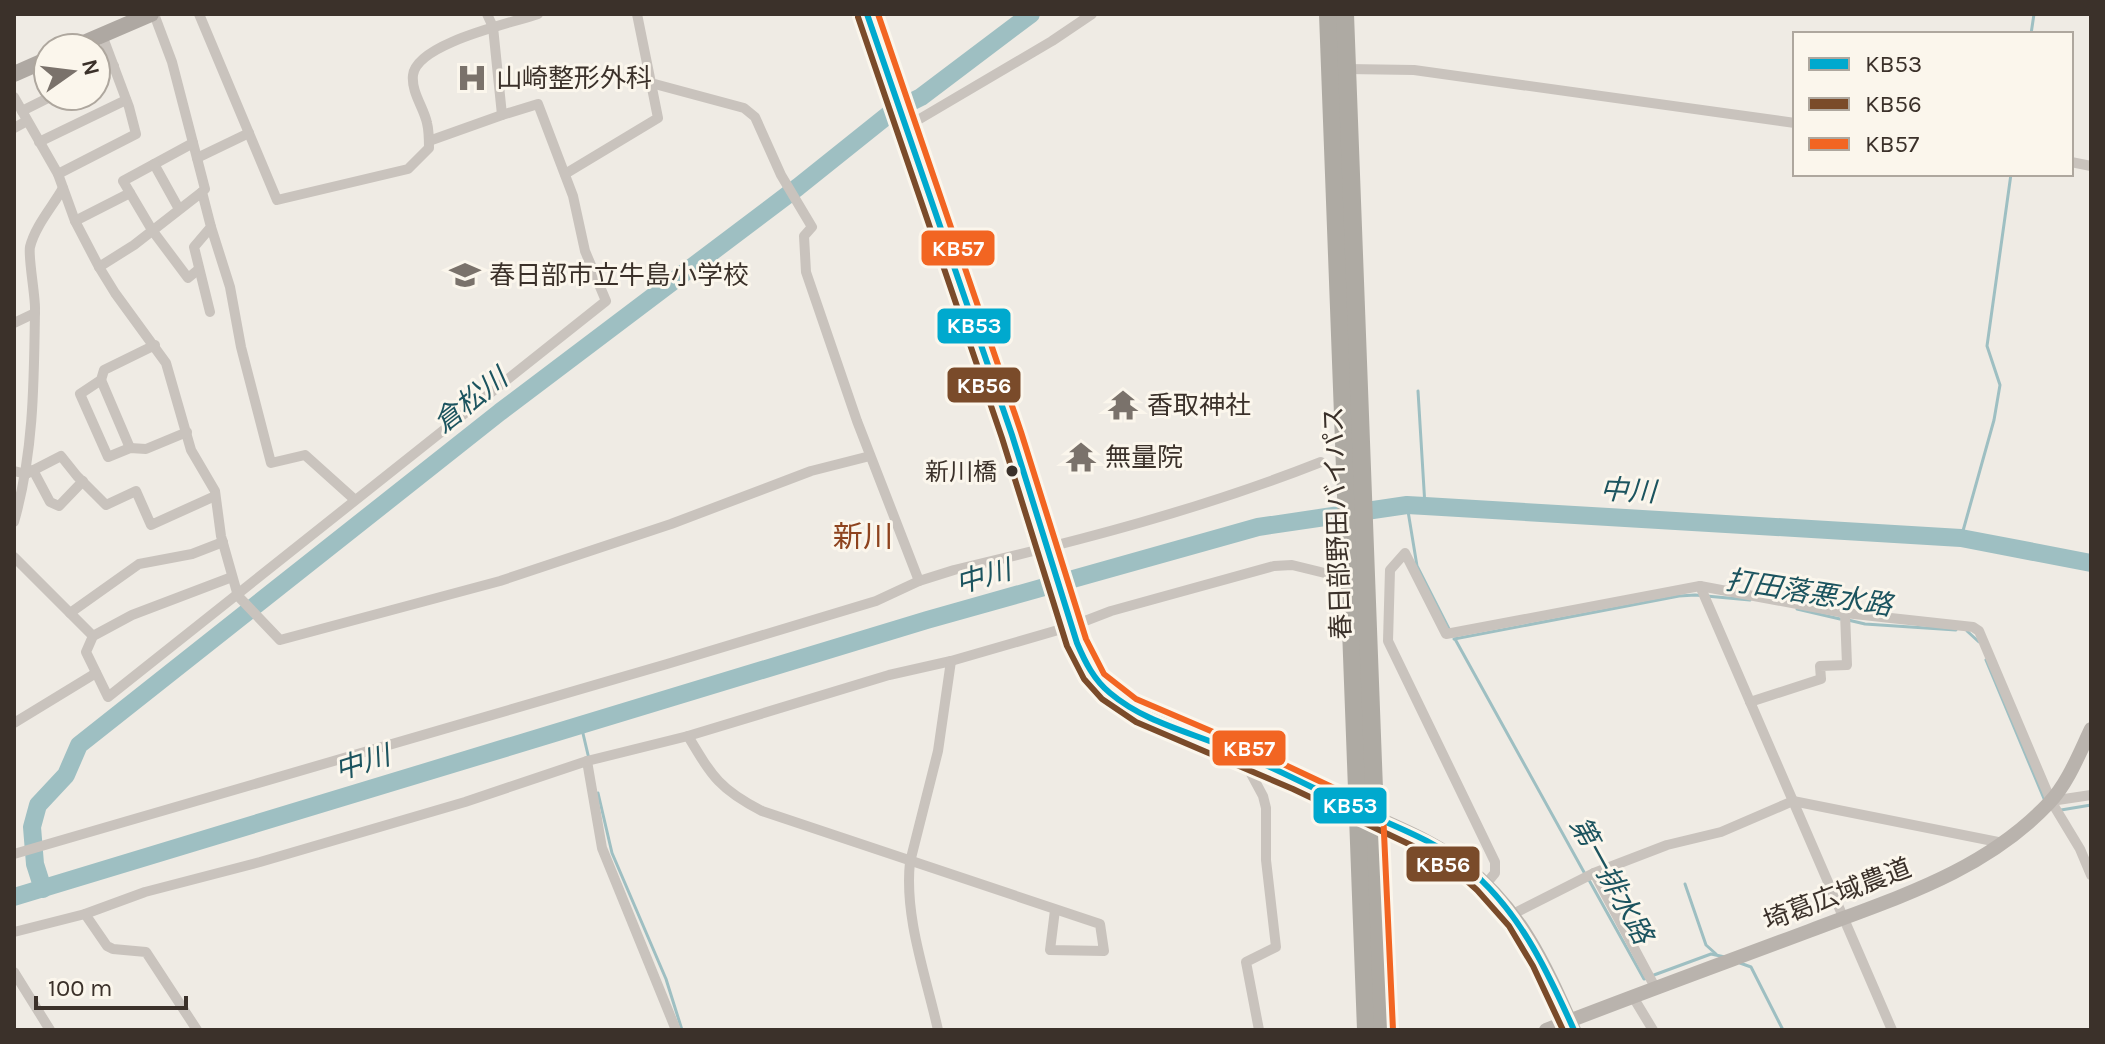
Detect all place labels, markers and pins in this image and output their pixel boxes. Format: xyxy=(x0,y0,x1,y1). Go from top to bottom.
hospital icon: 山崎整形外科 xyxy=(455,61,489,95)
place label: 山崎整形外科 xyxy=(496,63,652,94)
school or university icon: 春日部市立牛島小学校 xyxy=(448,258,482,292)
place label: 春日部市立牛島小学校 xyxy=(489,260,749,291)
temple icon: 香取神社 xyxy=(1106,388,1140,422)
place label: 香取神社 xyxy=(1147,390,1251,421)
temple icon: 無量院 xyxy=(1064,440,1098,474)
place label: 無量院 xyxy=(1105,442,1183,473)
place label: 新川橋 xyxy=(925,458,997,486)
marker: 新川橋 xyxy=(1004,463,1020,479)

